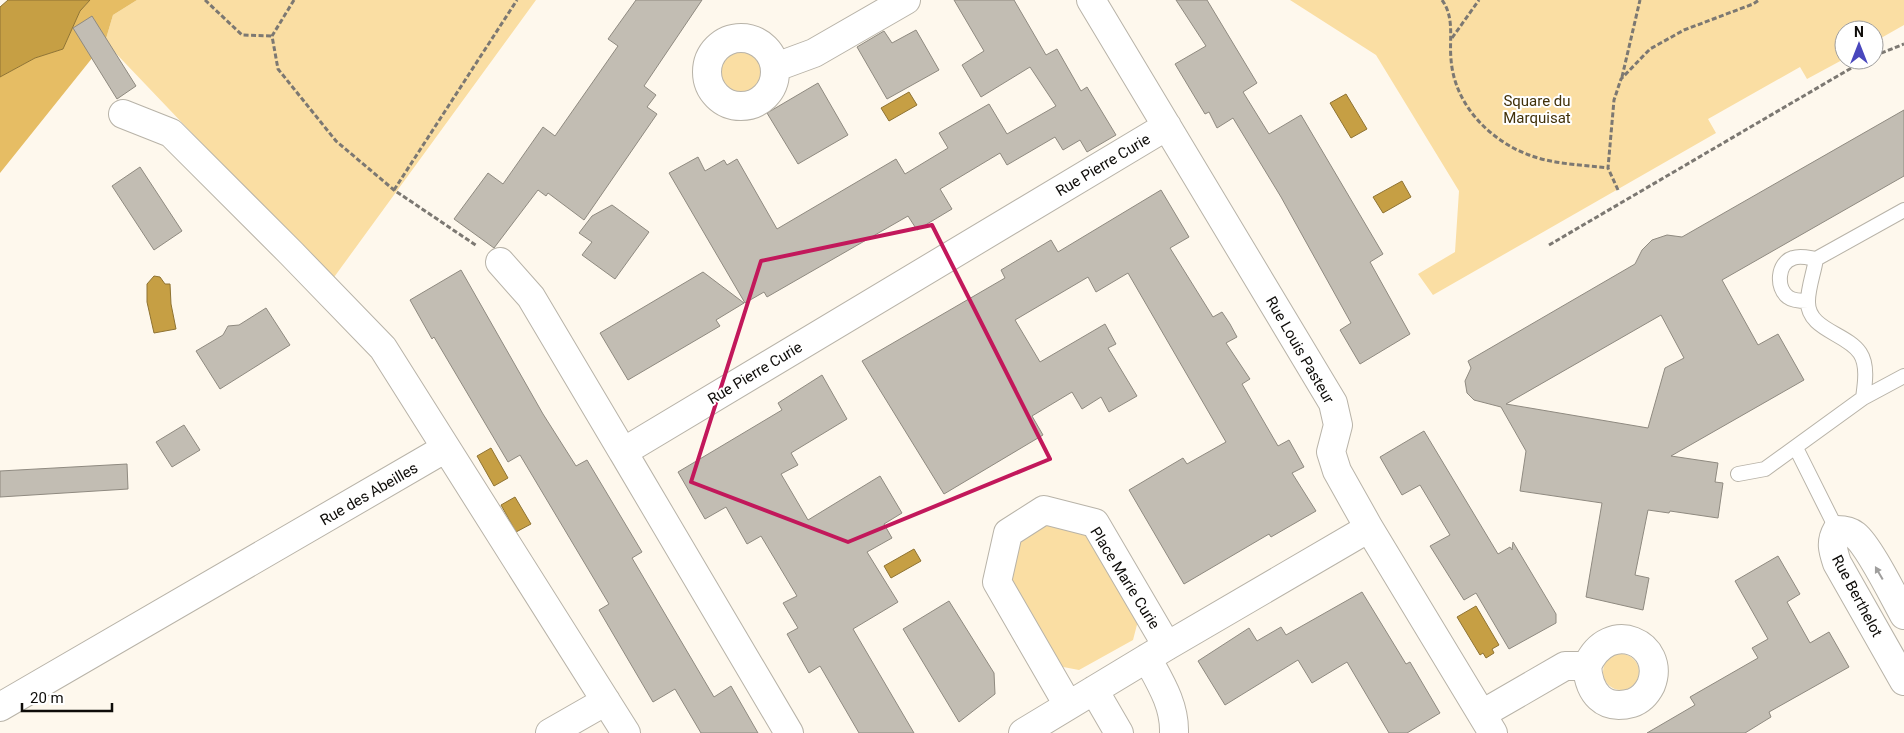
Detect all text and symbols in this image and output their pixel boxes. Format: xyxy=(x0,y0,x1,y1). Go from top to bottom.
north arrow xyxy=(1834,20,1884,70)
text: N xyxy=(1854,24,1864,40)
park label: Square du Marquisat xyxy=(1503,92,1571,127)
street label: Rue Pierre Curie xyxy=(1053,130,1153,200)
street label: Rue Louis Pasteur xyxy=(1262,293,1338,407)
street label: Rue Pierre Curie xyxy=(705,338,805,408)
street label: Rue des Abeilles xyxy=(317,459,421,529)
street label: Place Marie Curie xyxy=(1086,524,1164,632)
street label: Rue Berthelot xyxy=(1828,552,1886,640)
one-way arrow xyxy=(1875,566,1884,579)
scale bar xyxy=(22,680,112,712)
text: 20 m xyxy=(30,689,64,707)

